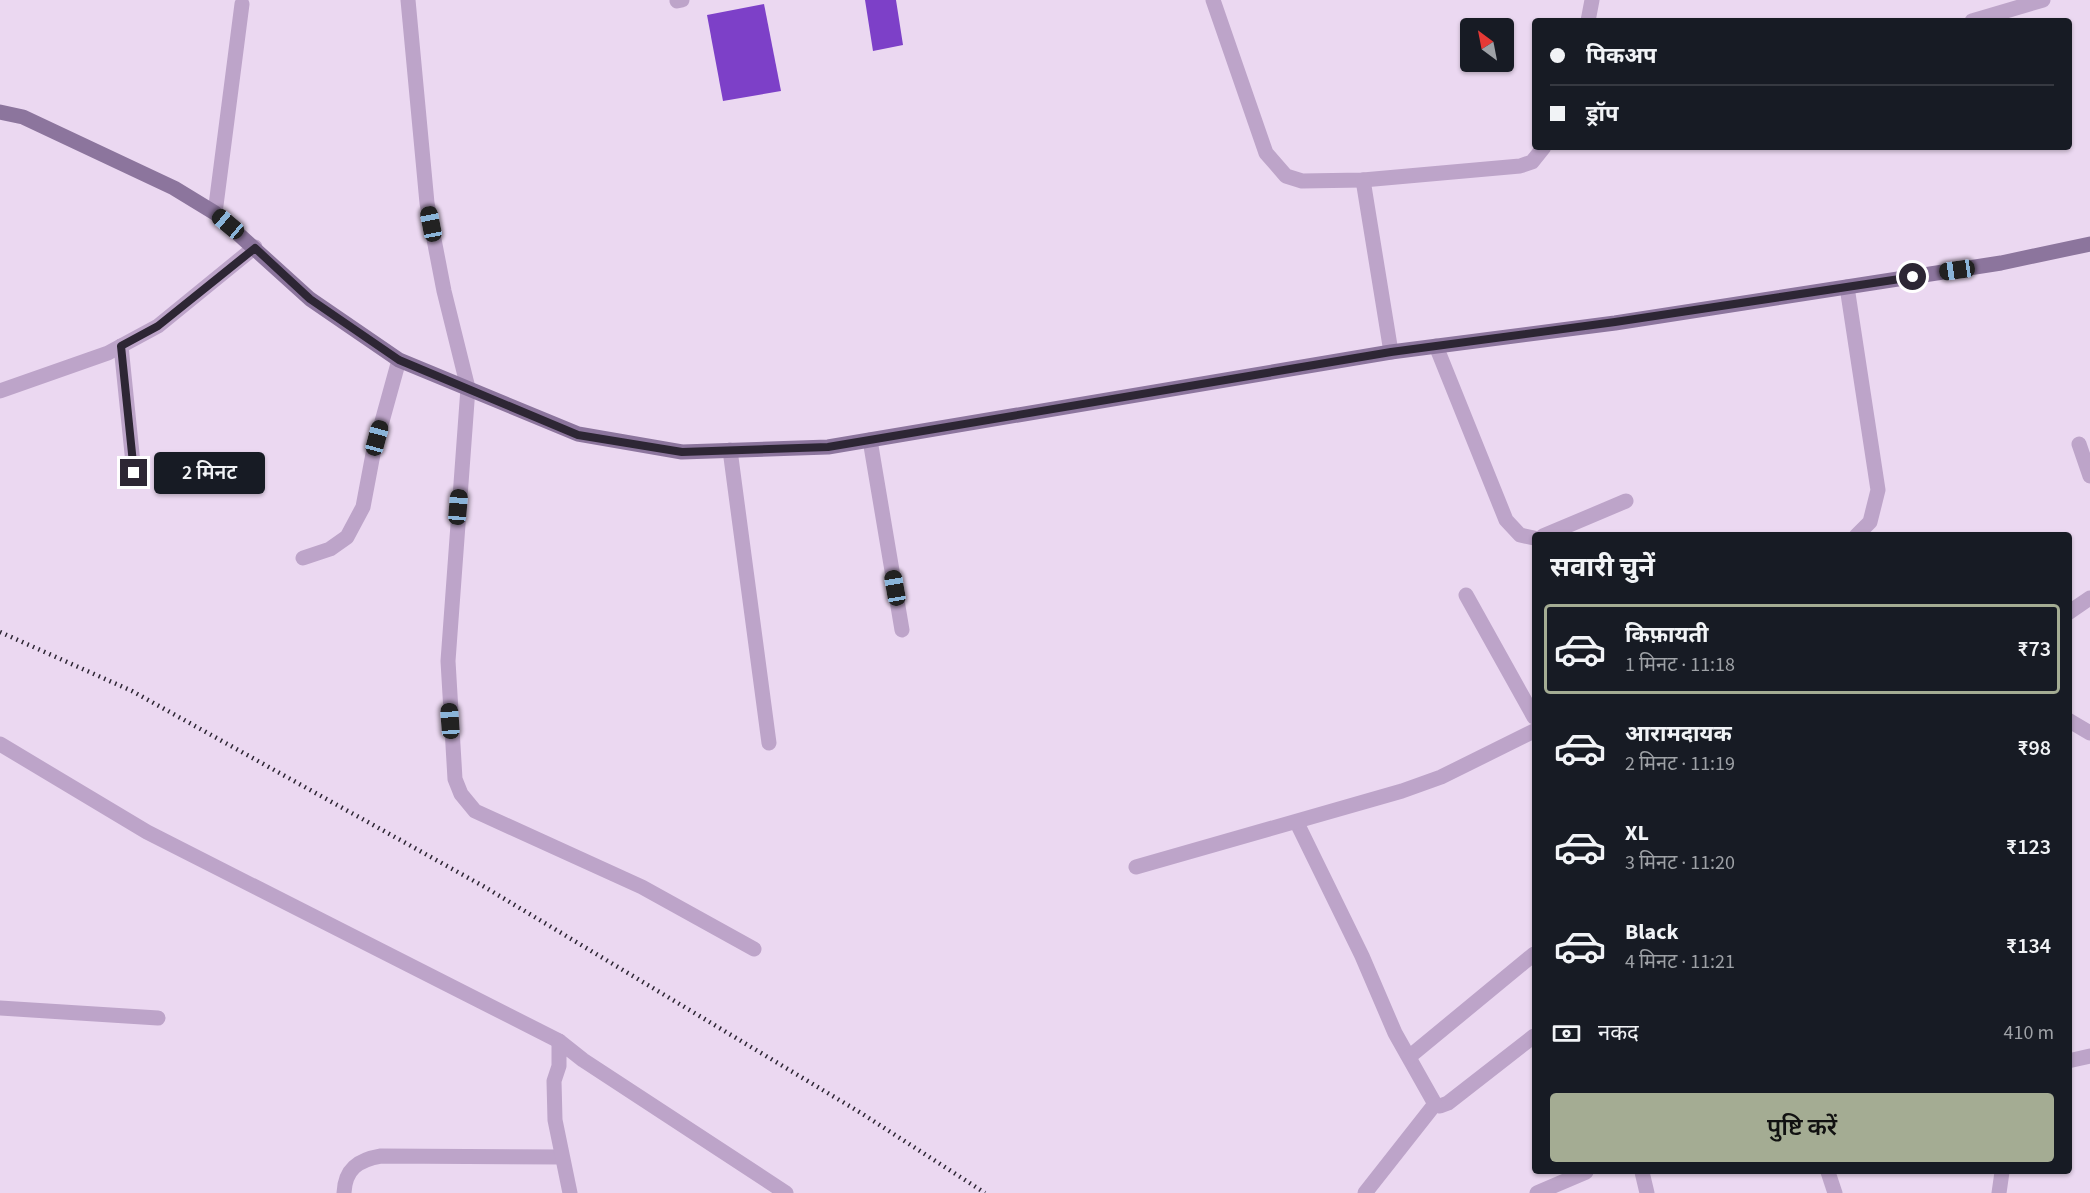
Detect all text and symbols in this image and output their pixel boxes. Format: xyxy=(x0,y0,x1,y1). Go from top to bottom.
north arrow xyxy=(1460,18,1514,72)
map controls xyxy=(1460,18,1514,72)
text: पिकअप xyxy=(1586,40,1657,72)
text: ड्रॉप xyxy=(1586,98,1619,130)
car xyxy=(419,205,443,243)
car xyxy=(208,206,248,242)
car xyxy=(1938,259,1976,281)
route start xyxy=(1899,263,1926,290)
car xyxy=(364,418,390,458)
callout: 2 मिनट xyxy=(155,452,266,494)
route end xyxy=(120,459,147,486)
text: 2 मिनट xyxy=(182,459,237,487)
car xyxy=(447,488,469,526)
text: सवारी चुनें xyxy=(1550,548,1655,587)
car xyxy=(883,569,907,607)
text: किफ़ायती xyxy=(1625,619,1709,651)
icon: car xyxy=(1553,622,1607,676)
text: ₹73 xyxy=(2017,633,2051,665)
text: 1 मिनट · 11:18 xyxy=(1625,651,1735,679)
car xyxy=(440,702,460,740)
text: आरामदायक xyxy=(1625,718,1732,750)
icon: car xyxy=(1553,721,1607,775)
text: ₹98 xyxy=(2017,732,2051,764)
text: 2 मिनट · 11:19 xyxy=(1625,750,1735,778)
text: XL xyxy=(1625,817,1649,849)
icon: car xyxy=(1553,820,1607,874)
text: ₹123 xyxy=(2006,831,2051,863)
text: 3 मिनट · 11:20 xyxy=(1625,849,1735,877)
text: Black xyxy=(1625,916,1679,948)
icon: car xyxy=(1553,919,1607,973)
text: ₹134 xyxy=(2006,930,2051,962)
text: 4 मिनट · 11:21 xyxy=(1625,948,1735,976)
icon: cash xyxy=(1550,1017,1583,1050)
text: नकद xyxy=(1598,1017,1639,1049)
text: 410 m xyxy=(2004,1019,2054,1047)
button: पुष्टि करें xyxy=(1550,1093,2054,1162)

